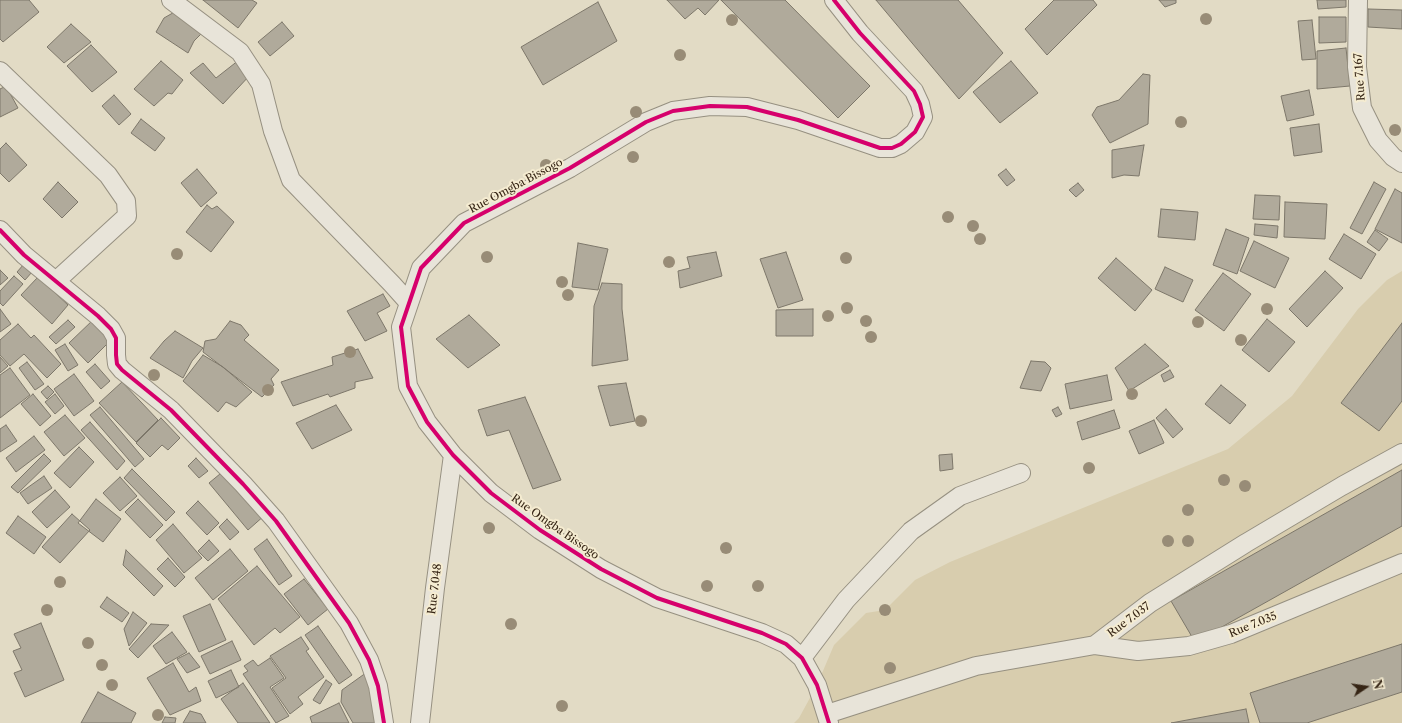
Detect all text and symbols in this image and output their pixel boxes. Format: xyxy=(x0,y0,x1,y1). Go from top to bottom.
street label: Rue 7.167 xyxy=(1352,53,1368,101)
street label: Rue Omgba Bissogo xyxy=(467,156,565,216)
street label: Rue Omgba Bissogo xyxy=(509,492,601,562)
street label: Rue 7.048 xyxy=(425,563,445,615)
street label: Rue 7.037 xyxy=(1105,600,1153,640)
street label: Rue 7.035 xyxy=(1227,609,1279,641)
north arrow xyxy=(1346,667,1386,707)
text: N xyxy=(1370,678,1386,691)

